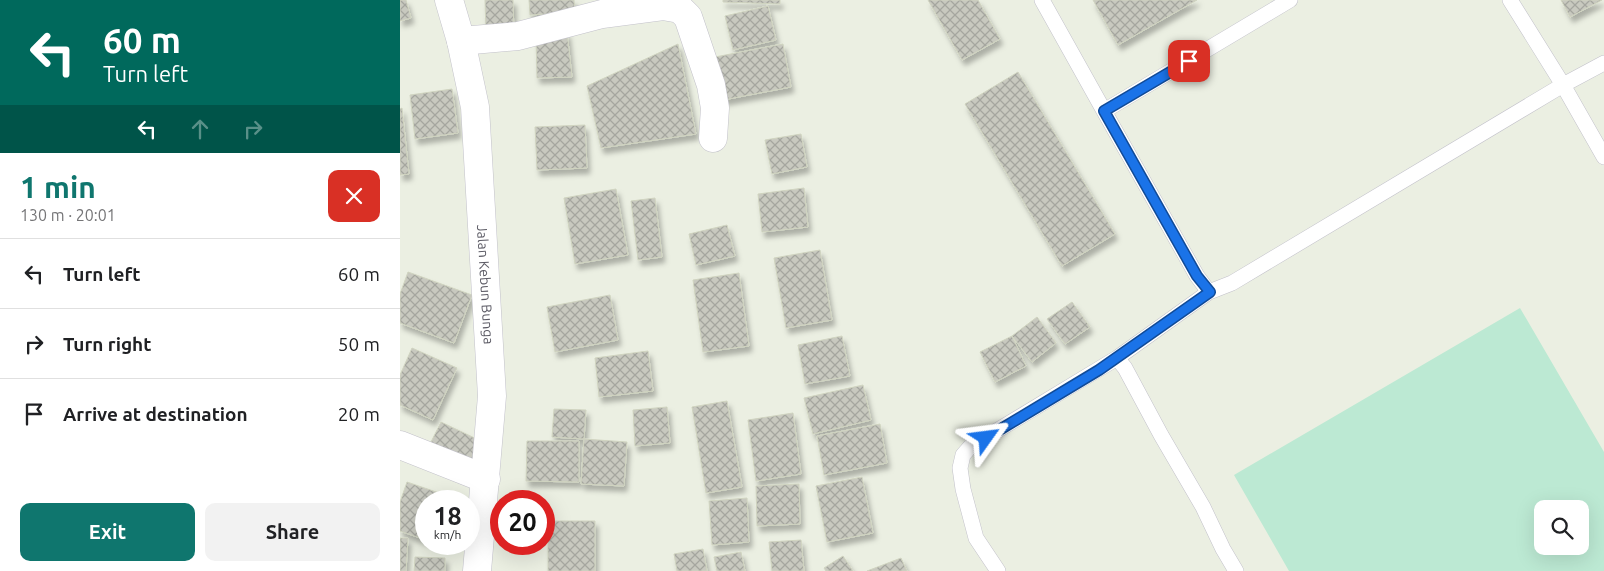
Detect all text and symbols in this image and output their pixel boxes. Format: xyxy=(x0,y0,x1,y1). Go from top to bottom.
icon: left xyxy=(20,20,85,85)
text: 60 m xyxy=(103,20,181,60)
pin xyxy=(1168,40,1210,82)
icon: arrive xyxy=(1175,47,1203,75)
text: Turn left xyxy=(103,61,188,86)
icon: left xyxy=(133,115,161,143)
icon: ahead xyxy=(186,115,214,143)
icon: right xyxy=(239,115,267,143)
text: 1 min xyxy=(20,170,96,204)
button: close xyxy=(328,170,380,222)
text: 130 m · 20:01 xyxy=(20,206,116,224)
street label: Jalan Kebun Bunga xyxy=(474,224,497,345)
icon: left xyxy=(20,260,48,288)
text: Turn left xyxy=(63,263,141,285)
text: 60 m xyxy=(338,263,380,285)
icon: right xyxy=(20,330,48,358)
text: Turn right xyxy=(63,333,151,355)
text: 50 m xyxy=(338,333,380,355)
icon: arrive xyxy=(20,400,48,428)
text: Arrive at destination xyxy=(63,403,248,425)
text: 20 m xyxy=(338,403,380,425)
position arrow xyxy=(959,411,1011,463)
speed limit sign: 20 xyxy=(490,490,555,555)
map controls xyxy=(1534,500,1589,555)
button: search xyxy=(1534,500,1589,555)
text: 18 xyxy=(433,502,462,530)
button: Exit xyxy=(20,503,195,561)
button: Share xyxy=(205,503,380,561)
text: km/h xyxy=(434,528,461,541)

